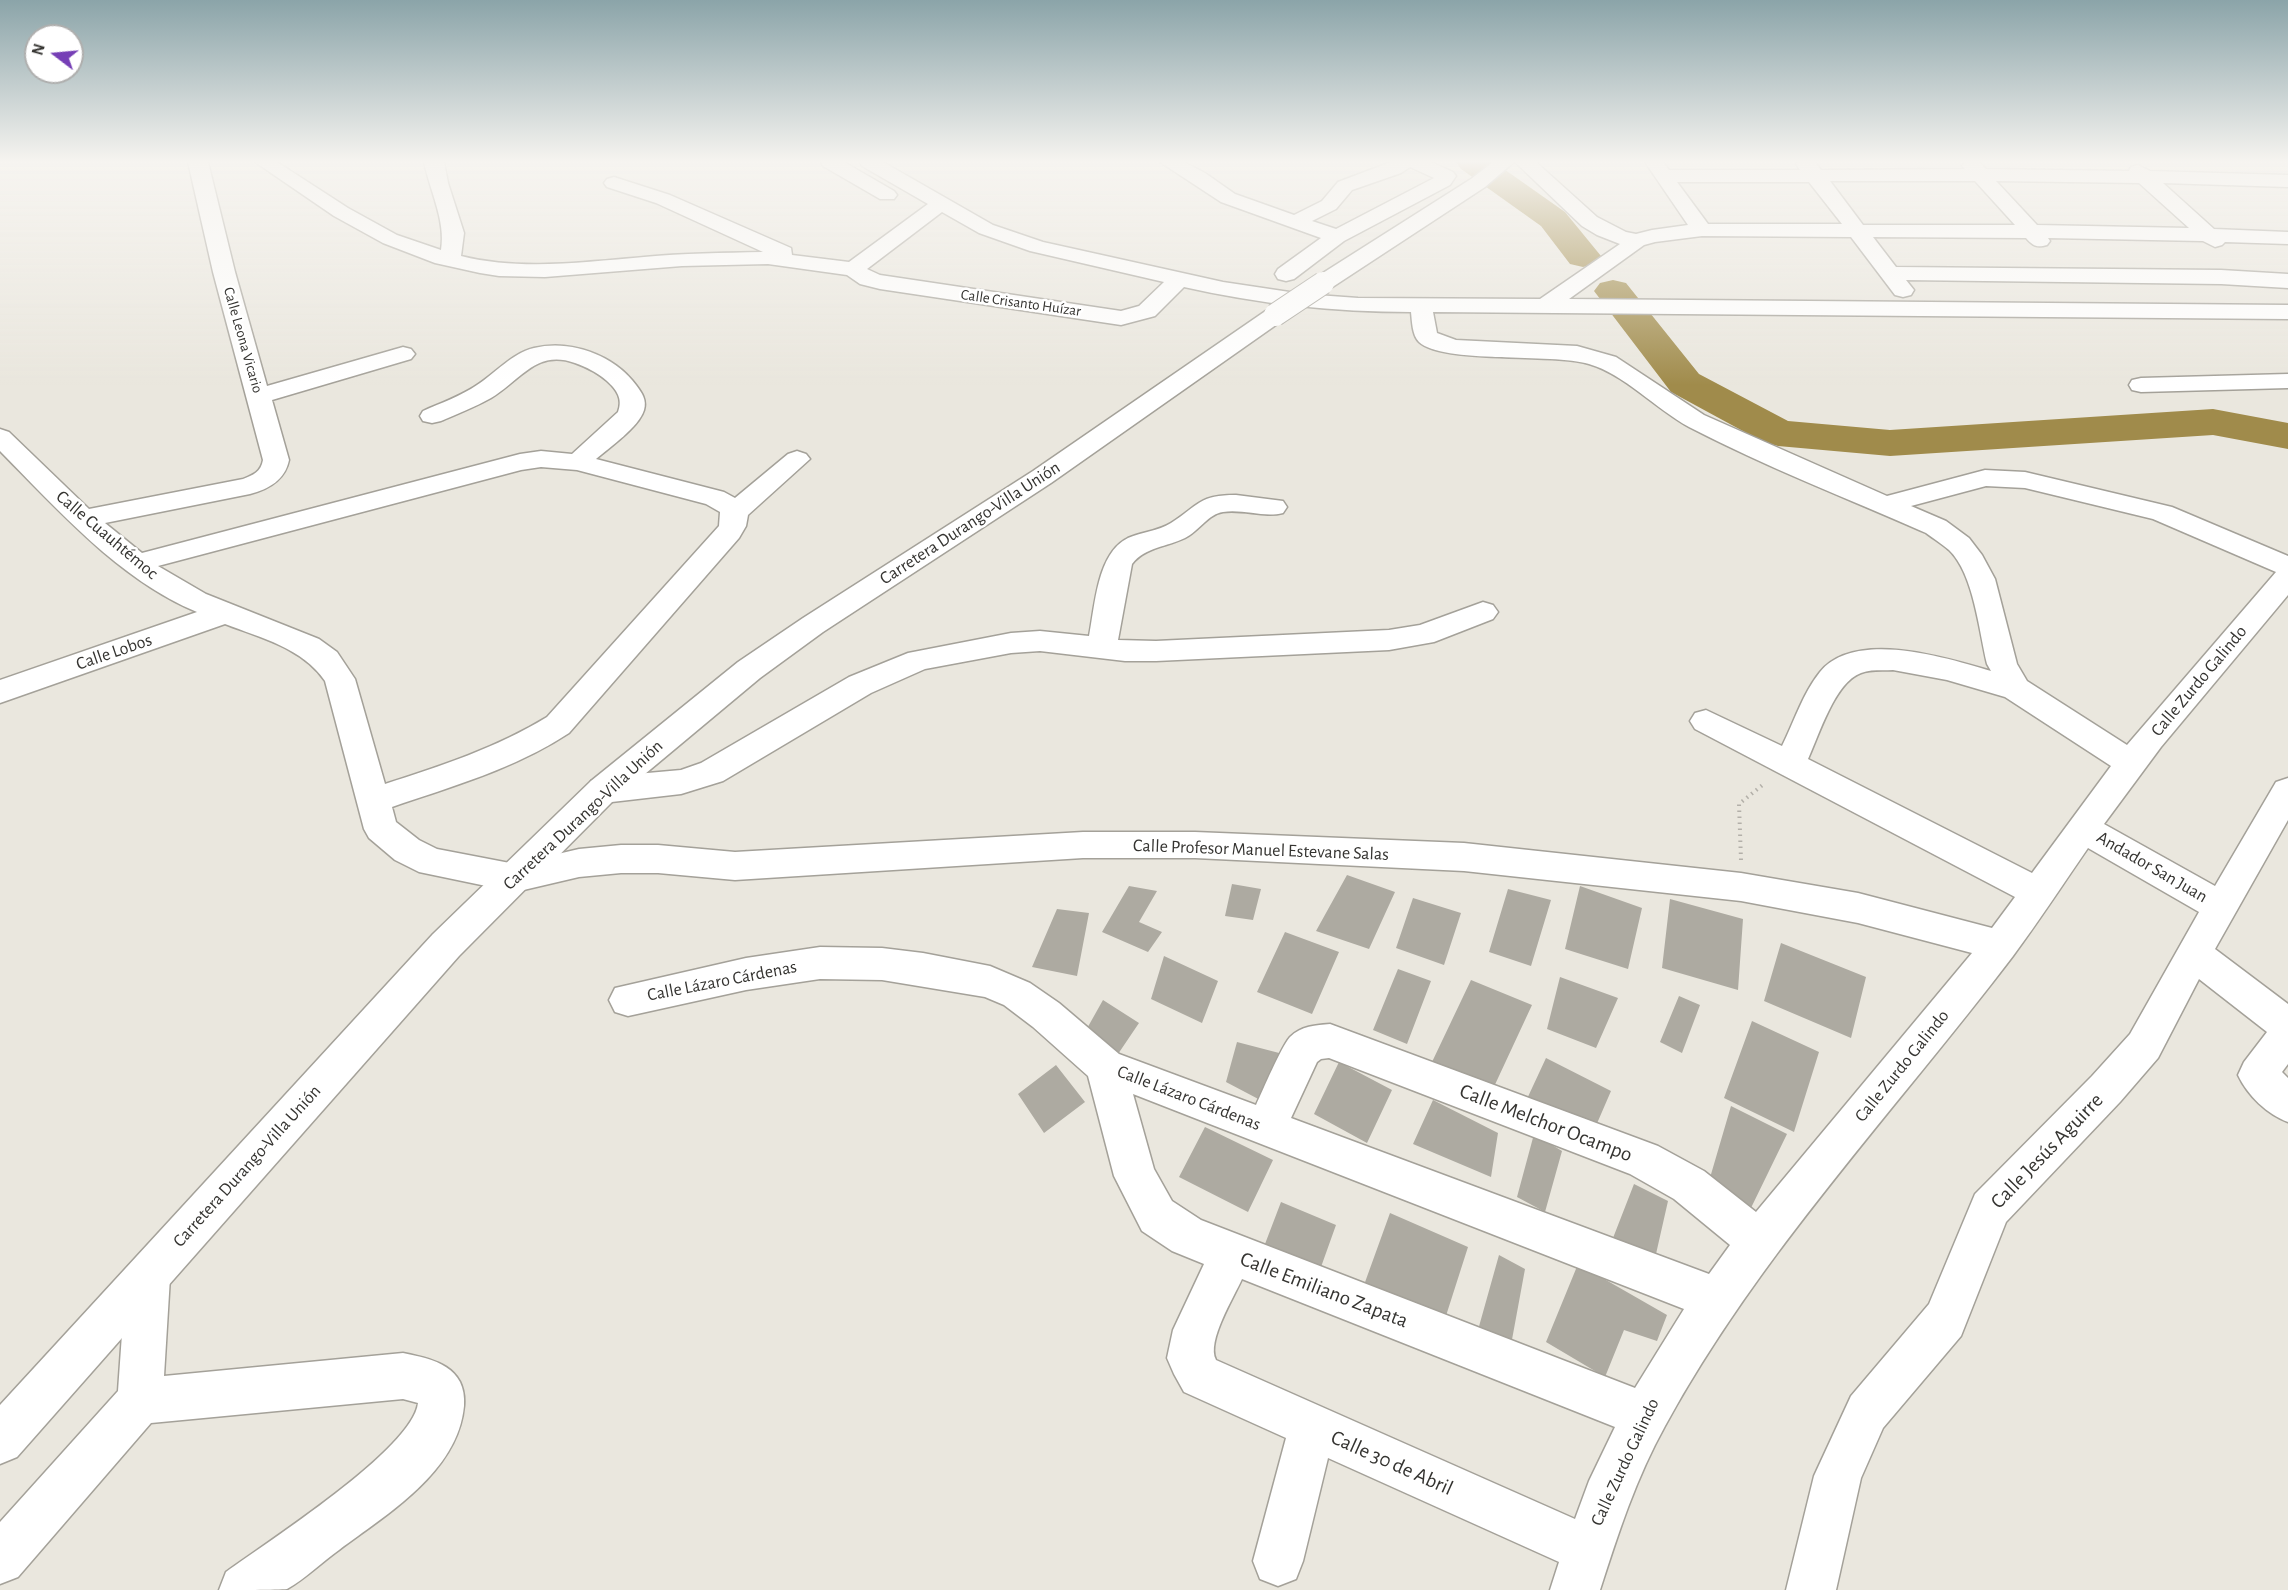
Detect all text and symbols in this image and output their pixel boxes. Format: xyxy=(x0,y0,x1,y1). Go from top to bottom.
north arrow xyxy=(24,24,84,84)
text: N xyxy=(29,42,48,57)
street label: Calle Leona Vicario xyxy=(219,285,267,395)
street label: Calle Crisanto Huízar xyxy=(960,286,1082,320)
street label: Carretera Durango-Villa Unión xyxy=(876,457,1064,589)
street label: Calle Cuauhtémoc xyxy=(51,486,163,584)
street label: Calle Zurdo Galindo xyxy=(2146,621,2252,741)
street label: Calle Lobos xyxy=(73,629,155,675)
street label: Carretera Durango-Villa Unión xyxy=(499,735,667,895)
street label: Andador San Juan xyxy=(2093,827,2211,907)
street label: Calle Profesor Manuel Estevane Salas xyxy=(1133,835,1389,865)
street label: Calle Lázaro Cárdenas xyxy=(645,956,799,1006)
street label: Calle Zurdo Galindo xyxy=(1850,1006,1954,1126)
street label: Calle Lázaro Cárdenas xyxy=(1114,1061,1264,1135)
street label: Calle Melchor Ocampo xyxy=(1456,1078,1636,1168)
street label: Carretera Durango-Villa Unión xyxy=(168,1081,326,1251)
street label: Calle Jesús Aguirre xyxy=(1985,1088,2109,1214)
street label: Calle Emiliano Zapata xyxy=(1236,1246,1412,1334)
street label: Calle Zurdo Galindo xyxy=(1586,1395,1664,1529)
street label: Calle 30 de Abril xyxy=(1327,1425,1457,1501)

